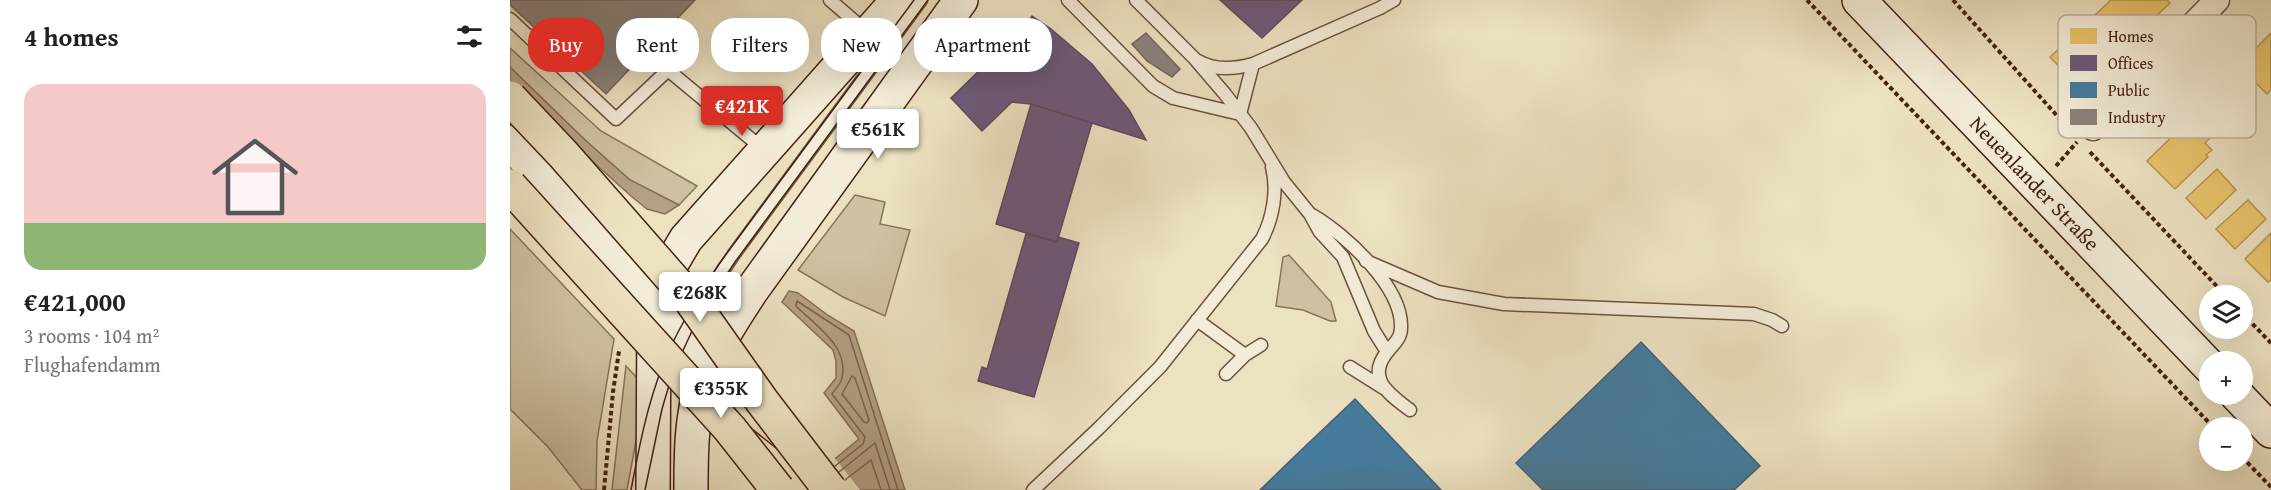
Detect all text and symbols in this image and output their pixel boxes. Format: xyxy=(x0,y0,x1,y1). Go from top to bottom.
legend xyxy=(2058,15,2256,138)
text: 4 homes xyxy=(24,17,119,56)
chip: Buy xyxy=(528,18,604,72)
chip: Rent xyxy=(616,18,699,72)
chip: Filters xyxy=(711,18,809,72)
chip: New xyxy=(821,18,902,72)
chip: Apartment xyxy=(914,18,1052,72)
icon: filters xyxy=(453,20,486,53)
text: Homes xyxy=(2108,24,2154,48)
text: Offices xyxy=(2108,51,2153,75)
text: Public xyxy=(2108,78,2150,102)
pin: €421K xyxy=(700,86,784,137)
text: €421K xyxy=(715,91,769,120)
text: Industry xyxy=(2108,105,2166,129)
pin: €561K xyxy=(836,109,920,160)
street label: Neuenlander Straße xyxy=(1963,109,2107,258)
text: €561K xyxy=(851,114,905,143)
icon: home xyxy=(201,123,309,231)
pin: €268K xyxy=(658,272,742,323)
text: €268K xyxy=(673,277,727,306)
text: €421,000 xyxy=(24,282,126,321)
map controls xyxy=(2199,285,2253,471)
button: layers xyxy=(2199,285,2253,339)
text: 3 rooms · 104 m² xyxy=(24,321,159,350)
text: Flughafendamm xyxy=(24,350,161,379)
button: + xyxy=(2199,351,2253,405)
pin: €355K xyxy=(679,368,763,419)
text: €355K xyxy=(694,373,748,402)
button: − xyxy=(2199,417,2253,471)

